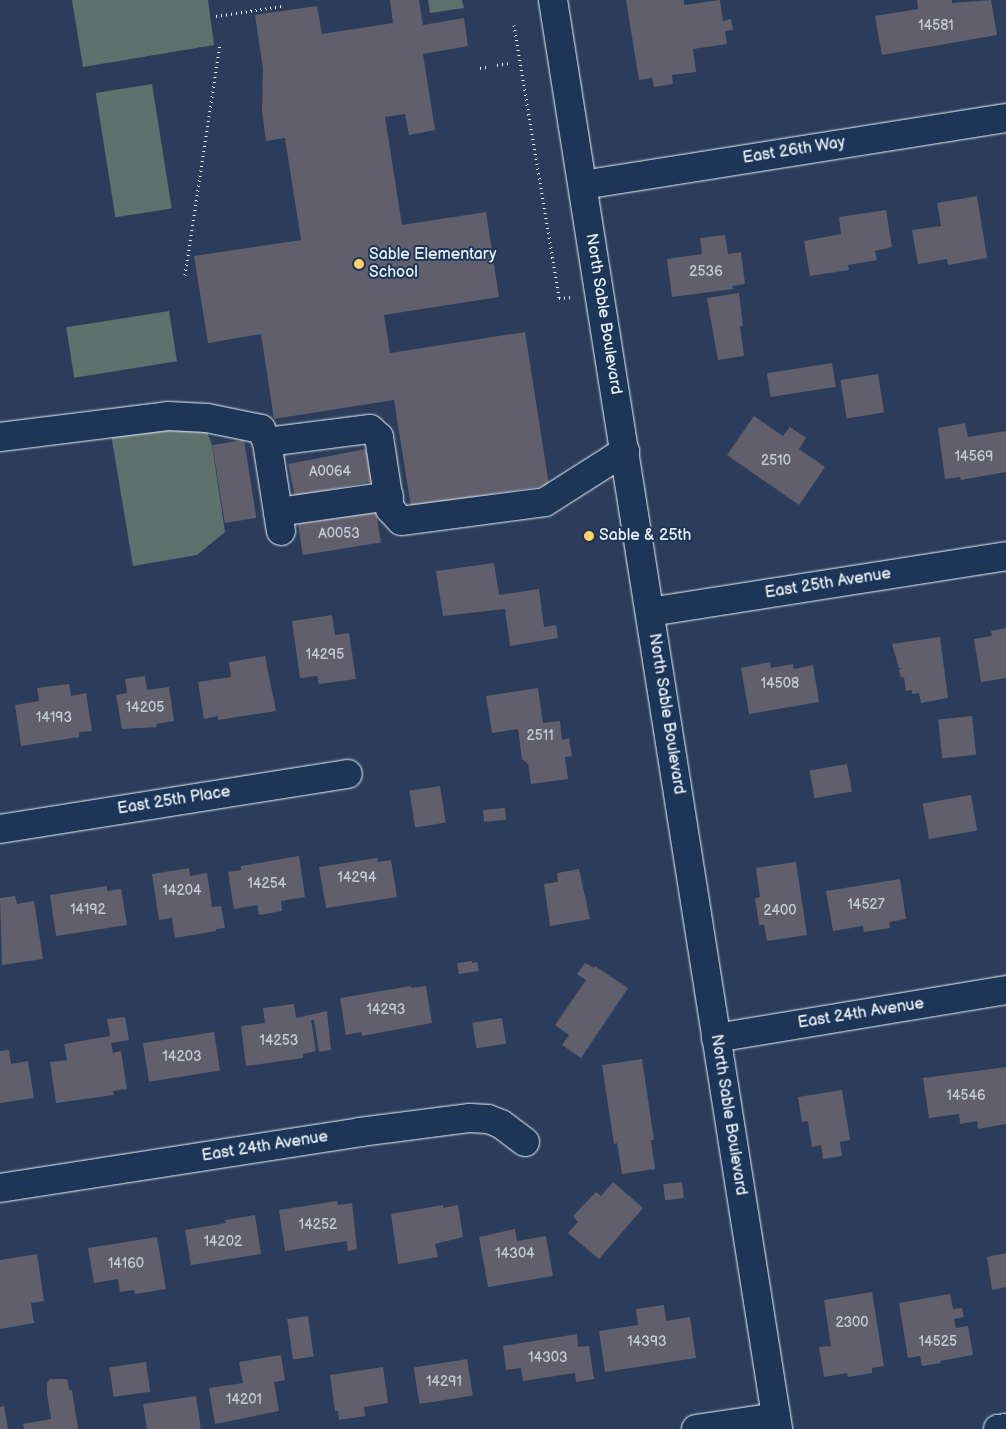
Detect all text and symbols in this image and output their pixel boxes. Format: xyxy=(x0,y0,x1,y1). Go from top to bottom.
house number: 14581 xyxy=(918,18,954,34)
street label: East 26th Way xyxy=(741,133,847,169)
street label: North Sable Boulevard xyxy=(581,232,625,396)
place label: Sable Elementary School xyxy=(369,245,497,283)
marker: Sable Elementary School xyxy=(353,258,365,270)
house number: 2536 xyxy=(689,264,723,280)
house number: 14569 xyxy=(955,449,993,465)
house number: 2510 xyxy=(761,453,791,469)
house number: A0064 xyxy=(309,464,351,480)
house number: A0053 xyxy=(318,526,360,542)
place label: Sable & 25th xyxy=(599,526,691,546)
marker: Sable & 25th xyxy=(583,530,595,542)
street label: East 25th Avenue xyxy=(764,565,892,603)
street label: North Sable Boulevard xyxy=(644,632,688,796)
house number: 14295 xyxy=(306,647,344,663)
house number: 14508 xyxy=(761,676,799,692)
house number: 14205 xyxy=(126,700,164,716)
house number: 14193 xyxy=(36,710,72,726)
house number: 2511 xyxy=(526,728,554,744)
street label: East 25th Place xyxy=(116,783,232,819)
house number: 14294 xyxy=(338,870,376,886)
house number: 14254 xyxy=(248,876,286,892)
house number: 14204 xyxy=(163,883,201,899)
house number: 14527 xyxy=(847,897,885,913)
house number: 14192 xyxy=(70,902,106,918)
house number: 2400 xyxy=(763,903,797,919)
street label: East 24th Avenue xyxy=(797,995,925,1033)
house number: 14293 xyxy=(367,1002,405,1018)
house number: 14253 xyxy=(260,1033,298,1049)
street label: North Sable Boulevard xyxy=(706,1033,750,1197)
house number: 14203 xyxy=(162,1049,202,1065)
house number: 14546 xyxy=(946,1088,986,1104)
street label: East 24th Avenue xyxy=(201,1128,329,1166)
house number: 14252 xyxy=(299,1217,337,1233)
house number: 14202 xyxy=(204,1234,242,1250)
house number: 14304 xyxy=(495,1246,535,1262)
house number: 14160 xyxy=(108,1256,144,1272)
house number: 2300 xyxy=(835,1315,869,1331)
house number: 14393 xyxy=(627,1334,667,1350)
house number: 14525 xyxy=(919,1334,957,1350)
house number: 14303 xyxy=(528,1350,568,1366)
house number: 14291 xyxy=(426,1374,462,1390)
house number: 14201 xyxy=(226,1392,262,1408)

